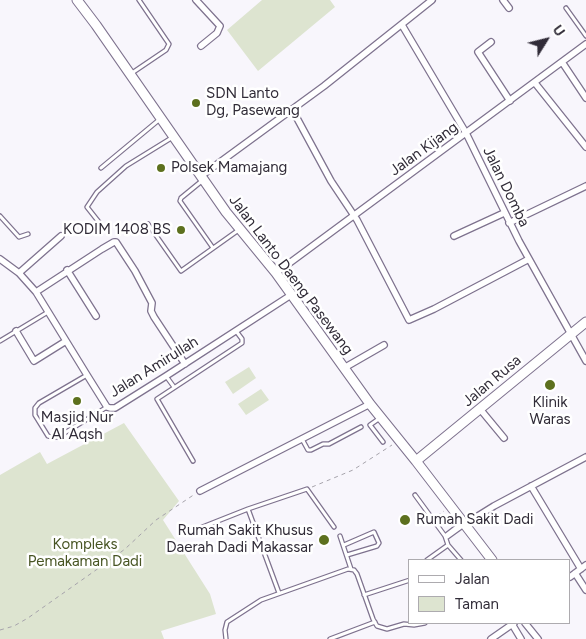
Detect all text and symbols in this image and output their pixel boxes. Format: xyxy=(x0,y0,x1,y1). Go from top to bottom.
north arrow xyxy=(521,15,571,65)
text: U xyxy=(549,22,568,40)
place label: SDN Lanto Dg, Pasewang xyxy=(206,85,300,120)
marker: SDN Lanto Dg, Pasewang xyxy=(190,97,202,109)
street label: Jalan Kijang xyxy=(386,118,462,180)
street label: Jalan Domba xyxy=(479,144,533,230)
place label: Polsek Mamajang xyxy=(171,159,287,177)
marker: Polsek Mamajang xyxy=(155,162,167,174)
street label: Jalan Lanto Daeng Pasewang xyxy=(225,192,357,358)
place label: KODIM 1408 BS xyxy=(63,221,171,239)
marker: KODIM 1408 BS xyxy=(175,224,187,236)
street label: Jalan Amirullah xyxy=(106,333,202,401)
street label: Jalan Rusa xyxy=(459,351,525,411)
marker: Klinik Waras xyxy=(543,378,557,392)
place label: Klinik Waras xyxy=(529,394,571,429)
marker: Masjid Nur Al Aqsh xyxy=(71,395,83,407)
place label: Masjid Nur Al Aqsh xyxy=(41,409,113,444)
place label: Rumah Sakit Dadi xyxy=(416,511,533,529)
marker: Rumah Sakit Dadi xyxy=(398,513,412,527)
place label: Rumah Sakit Khusus Daerah Dadi Makassar xyxy=(166,522,313,557)
marker: Rumah Sakit Khusus Daerah Dadi Makassar xyxy=(317,533,331,547)
park label: Kompleks Pemakaman Dadi xyxy=(28,536,142,571)
legend xyxy=(408,559,571,624)
text: Jalan xyxy=(455,570,490,588)
text: Taman xyxy=(455,595,499,613)

